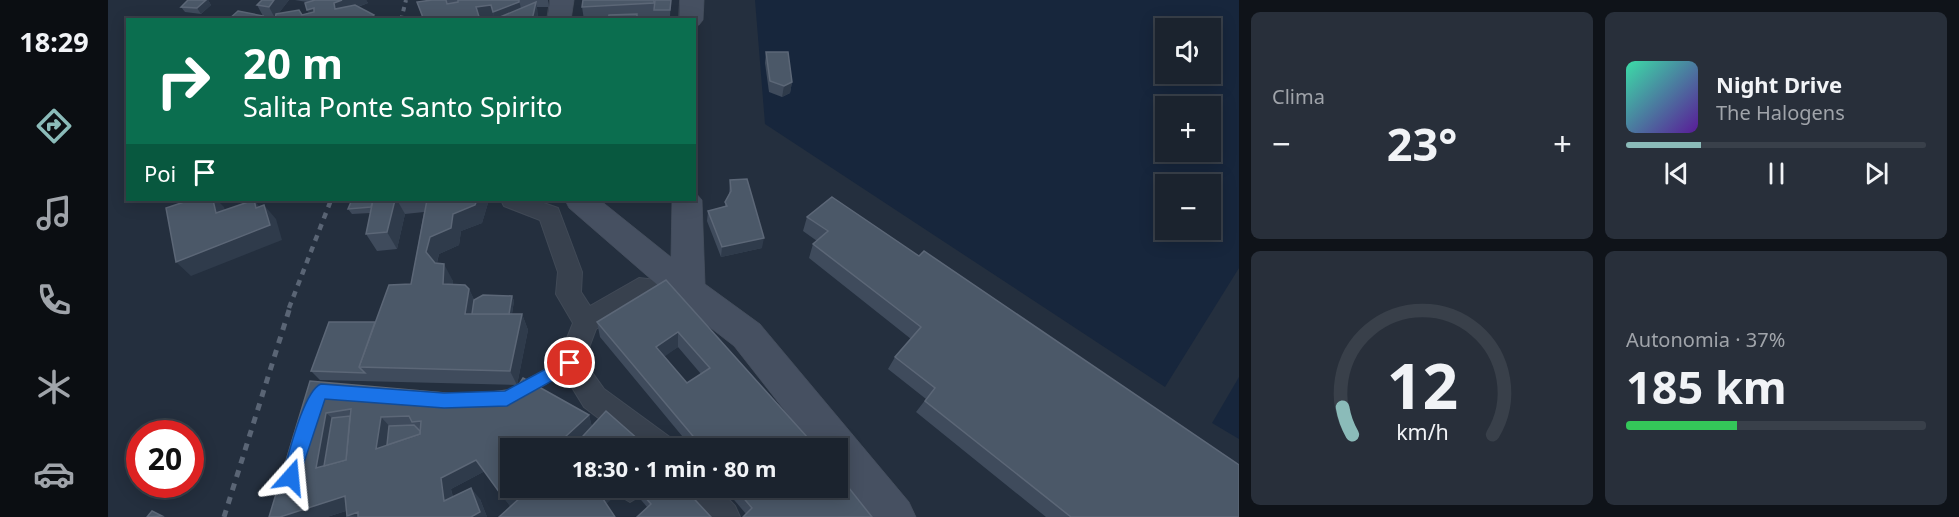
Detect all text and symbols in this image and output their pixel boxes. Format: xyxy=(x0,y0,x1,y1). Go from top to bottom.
map controls xyxy=(1155,18,1221,240)
button: sound xyxy=(1155,18,1221,84)
text: 18:29 xyxy=(19,23,89,60)
text: 20 m xyxy=(243,34,343,91)
icon: right xyxy=(144,42,222,120)
text: Night Drive xyxy=(1716,69,1842,99)
text: Clima xyxy=(1272,83,1325,110)
text: Salita Ponte Santo Spirito xyxy=(243,88,563,125)
button: + xyxy=(1155,96,1221,162)
text: The Halogens xyxy=(1716,99,1845,126)
icon: directions xyxy=(33,105,75,147)
text: 23° xyxy=(1387,113,1457,174)
text: − xyxy=(1272,121,1291,166)
text: + xyxy=(1553,121,1572,166)
icon: arrive xyxy=(188,156,221,189)
icon: previous xyxy=(1660,157,1693,190)
icon: pause xyxy=(1760,157,1793,190)
icon: next xyxy=(1860,157,1893,190)
text: Poi xyxy=(144,158,176,188)
button: − xyxy=(1155,174,1221,240)
icon: music xyxy=(33,192,75,234)
icon: phone xyxy=(33,279,75,321)
text: Autonomia · 37% xyxy=(1626,326,1785,353)
pin xyxy=(544,337,595,388)
text: 12 xyxy=(1386,342,1458,427)
icon: arrive xyxy=(553,346,586,379)
text: 185 km xyxy=(1626,356,1787,417)
icon: climate xyxy=(33,366,75,408)
text: km/h xyxy=(1396,417,1448,446)
speed limit sign: 20 xyxy=(126,420,204,498)
position arrow xyxy=(259,445,323,509)
icon: car xyxy=(33,453,75,495)
text: 18:30 · 1 min · 80 m xyxy=(572,453,776,483)

